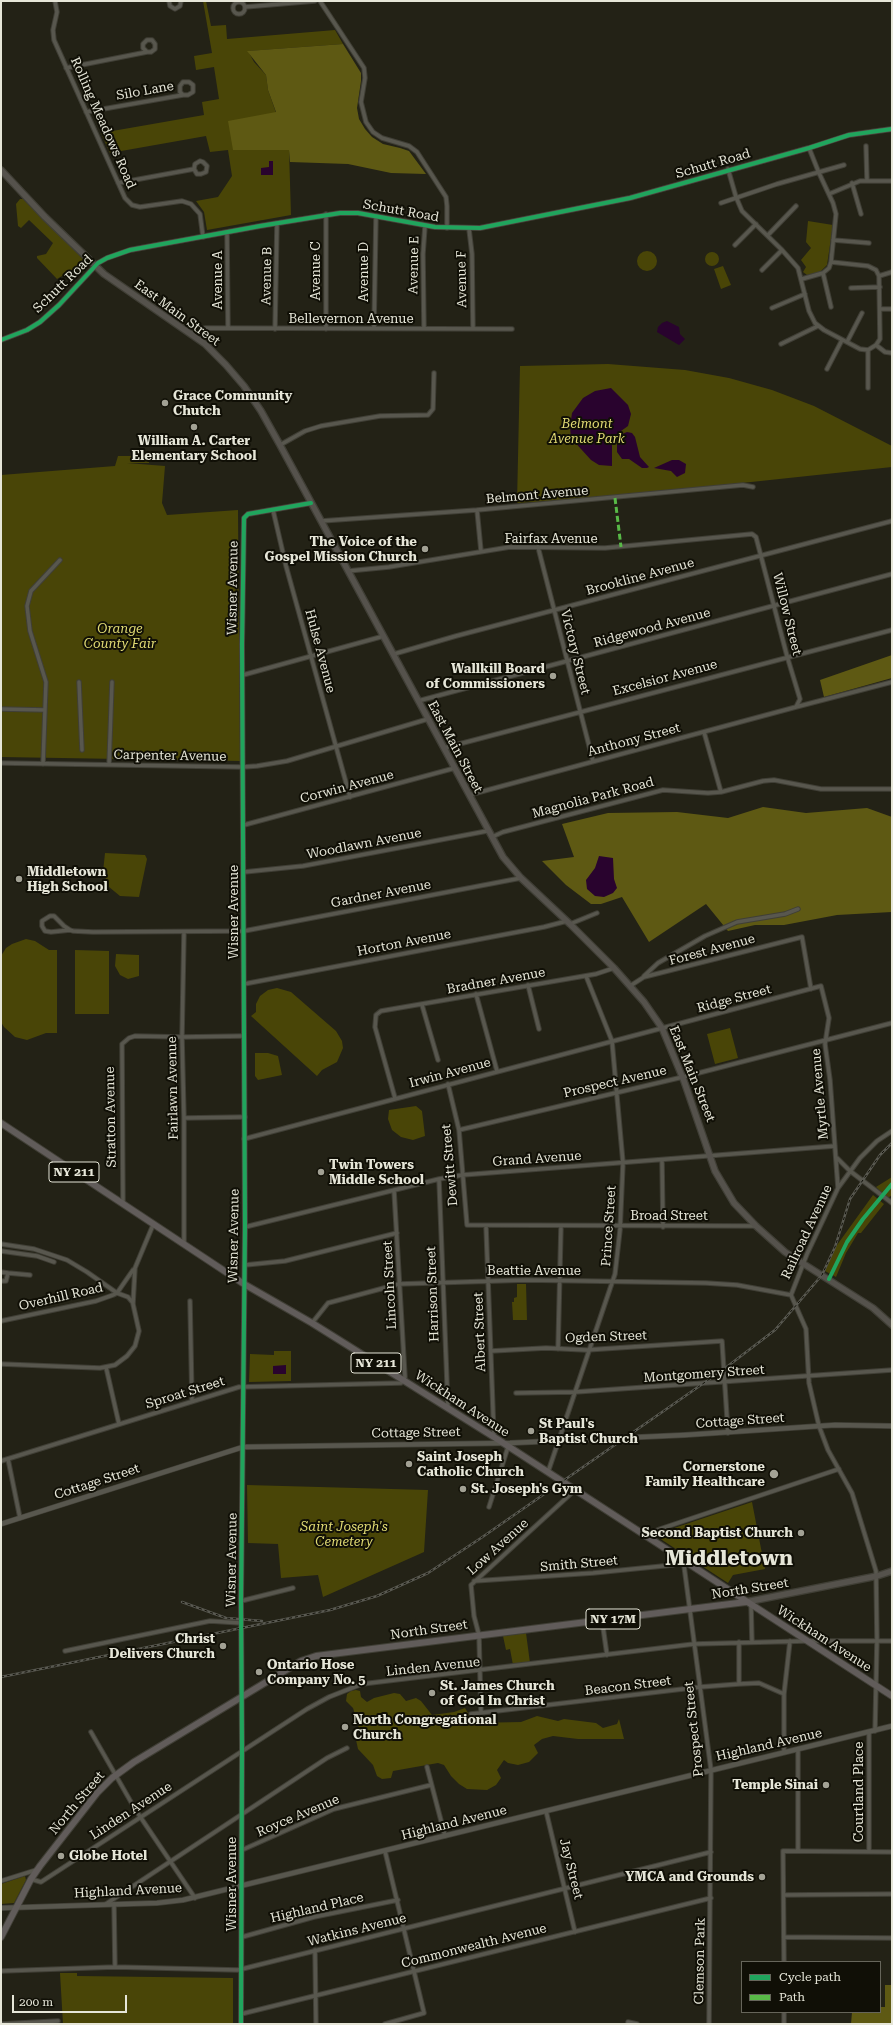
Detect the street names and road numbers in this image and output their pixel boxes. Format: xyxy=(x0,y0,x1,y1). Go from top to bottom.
street label: Rolling Meadows Road xyxy=(67,55,139,191)
street label: Silo Lane xyxy=(115,78,175,104)
street label: Schutt Road xyxy=(674,146,752,182)
street label: Schutt Road xyxy=(362,197,440,225)
street label: Avenue E xyxy=(406,236,422,294)
street label: Avenue C xyxy=(308,241,324,301)
street label: Avenue D xyxy=(356,242,372,302)
street label: Avenue B xyxy=(259,247,275,305)
street label: Avenue F xyxy=(454,250,470,308)
street label: Avenue A xyxy=(210,251,226,309)
street label: Schutt Road xyxy=(30,252,96,316)
street label: East Main Street xyxy=(131,277,223,349)
street label: Bellevernon Avenue xyxy=(288,311,414,327)
street label: Belmont Avenue xyxy=(485,483,589,507)
street label: Fairfax Avenue xyxy=(504,531,598,547)
street label: Wisner Avenue xyxy=(224,541,242,635)
street label: Brookline Avenue xyxy=(584,555,696,599)
street label: Willow Street xyxy=(769,571,805,657)
street label: Ridgewood Avenue xyxy=(592,605,712,651)
street label: Hulse Avenue xyxy=(301,607,339,695)
street label: Victory Street xyxy=(557,608,593,696)
street label: Excelsior Avenue xyxy=(611,657,719,699)
street label: East Main Street xyxy=(424,698,486,796)
street label: Anthony Street xyxy=(586,720,682,760)
street label: Carpenter Avenue xyxy=(113,747,227,765)
street label: Corwin Avenue xyxy=(299,767,395,807)
street label: Magnolia Park Road xyxy=(530,774,656,822)
street label: Woodlawn Avenue xyxy=(305,825,423,863)
street label: Wisner Avenue xyxy=(226,865,242,959)
street label: Gardner Avenue xyxy=(330,877,432,911)
street label: Horton Avenue xyxy=(356,926,452,960)
street label: Forest Avenue xyxy=(667,931,757,969)
street label: Bradner Avenue xyxy=(445,965,547,997)
street label: Ridge Street xyxy=(695,982,773,1016)
street label: East Main Street xyxy=(666,1024,718,1124)
street label: Fairlawn Avenue xyxy=(164,1036,182,1140)
street label: Myrtle Avenue xyxy=(808,1048,832,1140)
street label: Irwin Avenue xyxy=(408,1055,492,1091)
street label: Prospect Avenue xyxy=(562,1063,668,1101)
street label: Stratton Avenue xyxy=(102,1066,120,1168)
street label: Dewitt Street xyxy=(439,1123,461,1207)
street label: Grand Avenue xyxy=(492,1148,582,1170)
road number: NY 211 xyxy=(49,1162,99,1182)
street label: Railroad Avenue xyxy=(778,1182,836,1282)
street label: Prince Street xyxy=(598,1185,620,1267)
street label: Wisner Avenue xyxy=(225,1189,243,1283)
street label: Broad Street xyxy=(630,1208,708,1224)
street label: Lincoln Street xyxy=(380,1240,400,1330)
street label: Harrison Street xyxy=(424,1246,442,1342)
street label: Beattie Avenue xyxy=(487,1263,581,1279)
street label: Overhill Road xyxy=(17,1280,105,1314)
street label: Albert Street xyxy=(471,1292,489,1372)
street label: Ogden Street xyxy=(565,1328,647,1346)
road number: NY 211 xyxy=(351,1353,401,1373)
street label: Montgomery Street xyxy=(643,1362,765,1386)
street label: Wickham Avenue xyxy=(412,1368,512,1440)
street label: Sproat Street xyxy=(144,1374,226,1412)
street label: Cottage Street xyxy=(695,1410,785,1432)
street label: Cottage Street xyxy=(371,1424,461,1442)
street label: Cottage Street xyxy=(52,1461,142,1503)
street label: Wisner Avenue xyxy=(223,1513,241,1607)
street label: Low Avenue xyxy=(464,1516,532,1578)
street label: Smith Street xyxy=(540,1553,618,1575)
street label: North Street xyxy=(710,1575,790,1603)
street label: Wickham Avenue xyxy=(774,1603,874,1675)
road number: NY 17M xyxy=(586,1609,640,1629)
street label: North Street xyxy=(389,1617,469,1643)
street label: Linden Avenue xyxy=(385,1654,481,1680)
street label: Beacon Street xyxy=(584,1673,672,1699)
street label: Prospect Street xyxy=(681,1680,707,1778)
street label: Highland Avenue xyxy=(715,1725,823,1765)
street label: Courtland Place xyxy=(851,1742,867,1842)
street label: North Street xyxy=(46,1768,108,1838)
street label: Linden Avenue xyxy=(87,1779,175,1843)
street label: Royce Avenue xyxy=(254,1792,342,1840)
street label: Highland Avenue xyxy=(400,1802,508,1844)
street label: Wisner Avenue xyxy=(224,1837,240,1931)
street label: Jay Street xyxy=(556,1837,586,1901)
street label: Highland Avenue xyxy=(74,1880,182,1902)
street label: Highland Place xyxy=(269,1890,365,1926)
street label: Watkins Avenue xyxy=(306,1910,408,1950)
street label: Clemson Park xyxy=(691,1918,709,2004)
street label: Commonwealth Avenue xyxy=(400,1920,548,1972)

